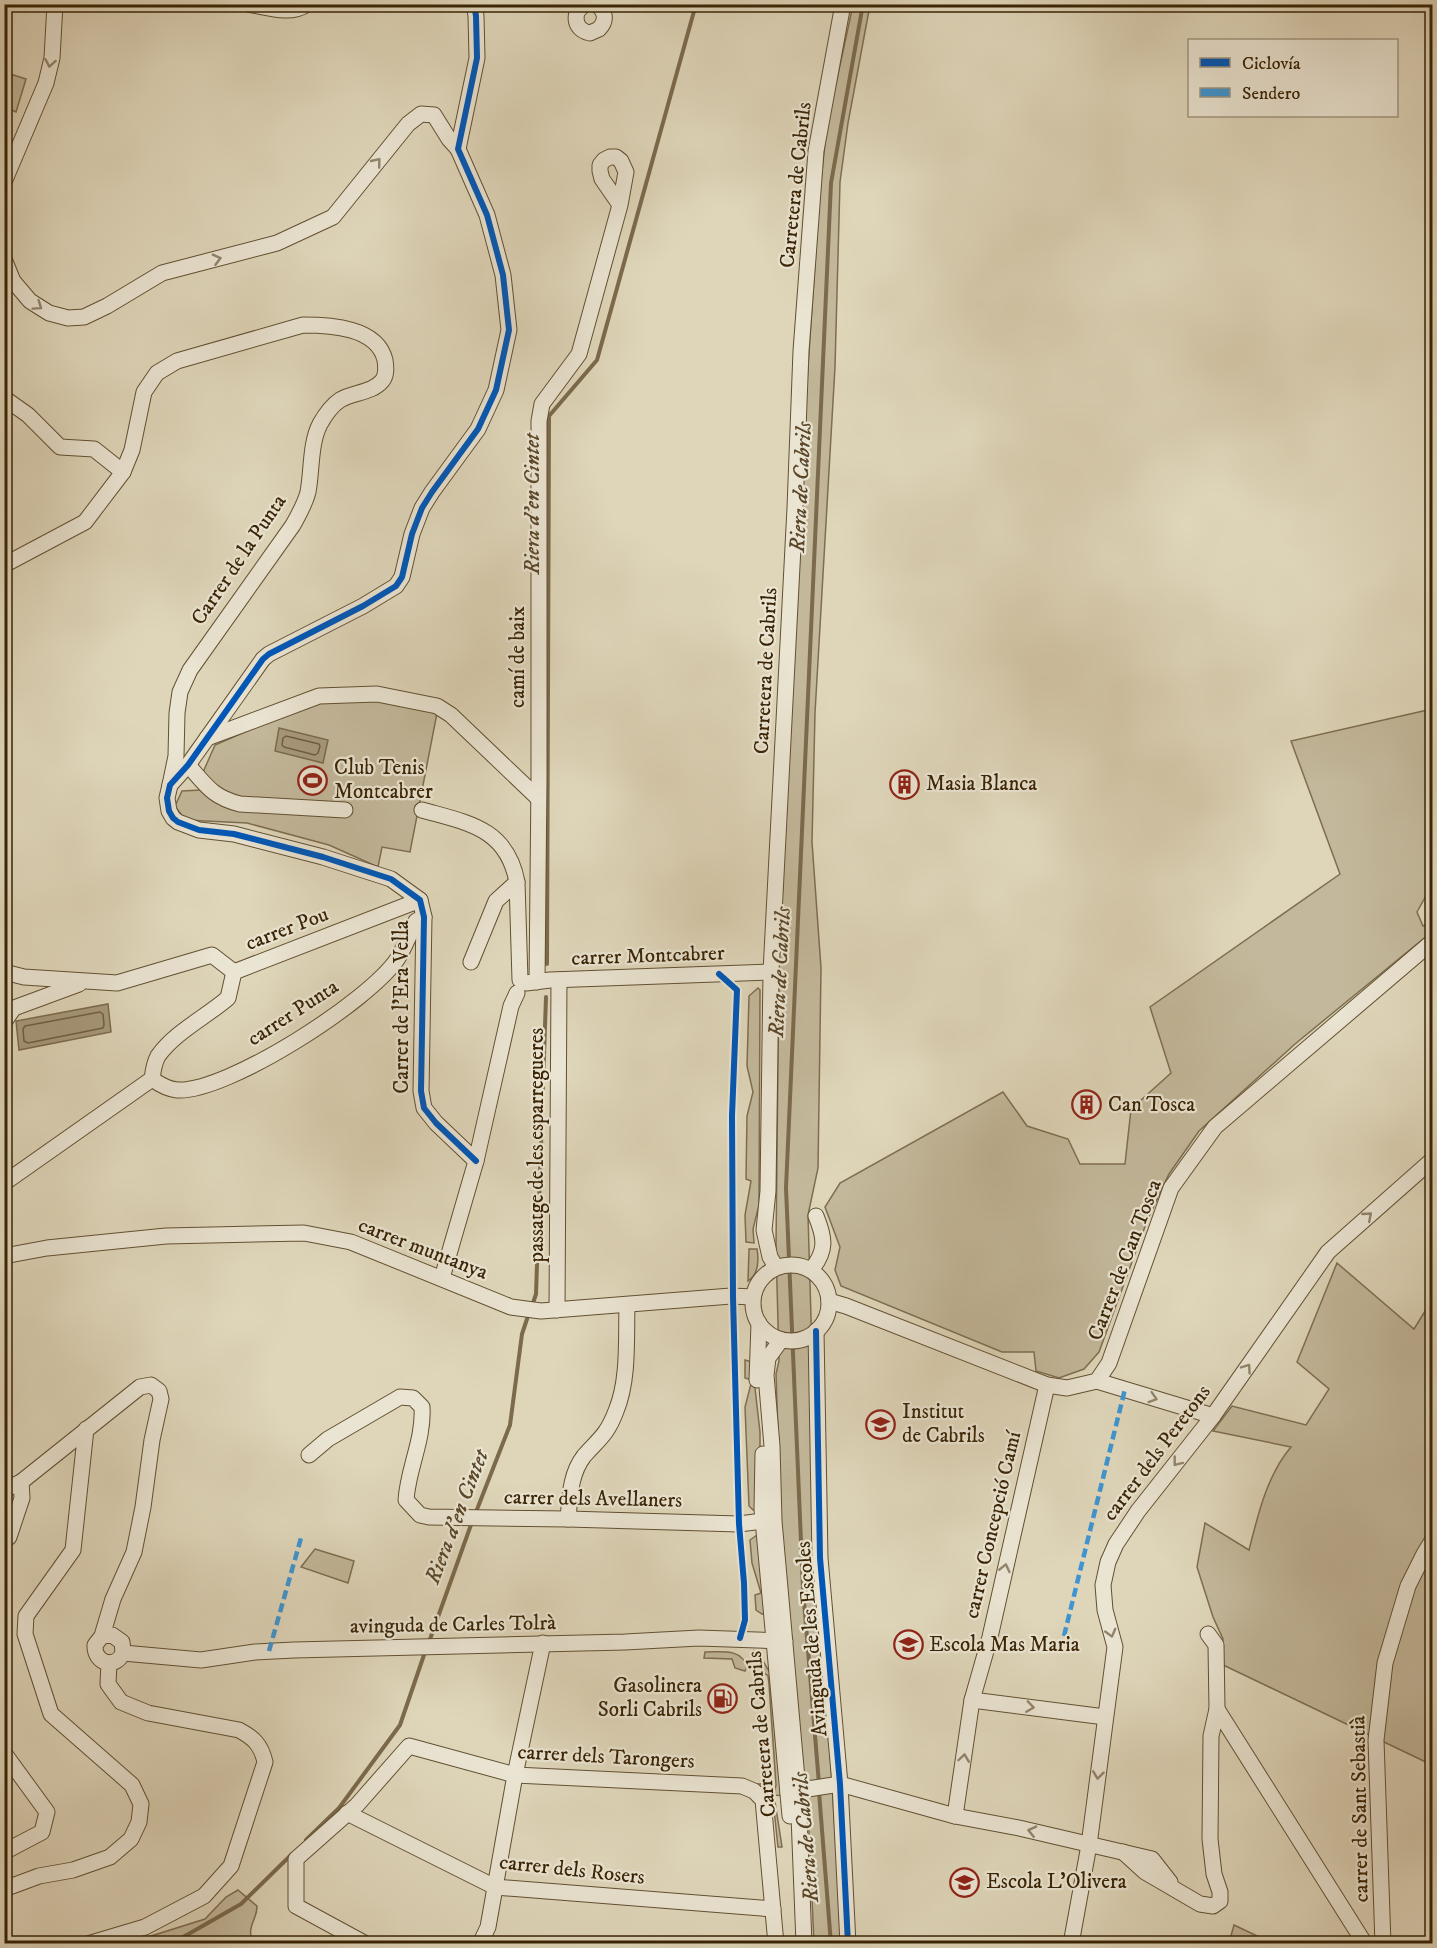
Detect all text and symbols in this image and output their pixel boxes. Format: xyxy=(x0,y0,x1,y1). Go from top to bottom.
legend xyxy=(1188,39,1398,117)
text: Ciclovía xyxy=(1242,53,1301,75)
one-way arrow xyxy=(45,58,57,67)
text: Sendero xyxy=(1242,83,1300,105)
street label: Carretera de Cabrils xyxy=(774,101,818,269)
one-way arrow xyxy=(370,158,381,169)
one-way arrow xyxy=(211,253,221,266)
one-way arrow xyxy=(31,299,42,310)
water label: Riera de Cabrils xyxy=(784,420,818,554)
water label: Riera d'en Cintet xyxy=(519,432,546,576)
street label: Carrer de la Punta xyxy=(186,490,292,630)
street label: Carretera de Cabrils xyxy=(749,587,783,755)
street label: camí de baix xyxy=(505,606,531,708)
place label: Club Tenis Montcabrer xyxy=(334,755,433,805)
sports icon: Club Tenis Montcabrer xyxy=(297,764,329,796)
building icon: Masia Blanca xyxy=(889,768,921,800)
place label: Masia Blanca xyxy=(926,771,1037,797)
street label: carrer Pou xyxy=(242,901,332,957)
water label: Riera de Cabrils xyxy=(763,905,797,1039)
street label: Carrer de l'Era Vella xyxy=(389,920,415,1094)
street label: carrer Montcabrer xyxy=(571,940,725,972)
street label: carrer Punta xyxy=(243,974,344,1052)
street label: passatge de les esparregueres xyxy=(524,1028,550,1263)
building icon: Can Tosca xyxy=(1071,1089,1103,1121)
place label: Can Tosca xyxy=(1108,1092,1195,1118)
street label: Carrer de Can Tosca xyxy=(1082,1176,1168,1344)
street label: carrer muntanya xyxy=(355,1212,492,1286)
one-way arrow xyxy=(1361,1213,1372,1224)
one-way arrow xyxy=(1240,1363,1251,1374)
street label: carrer dels Peretons xyxy=(1097,1380,1217,1526)
one-way arrow xyxy=(1147,1391,1158,1403)
place label: Institut de Cabrils xyxy=(902,1399,985,1449)
school or university icon: Institut de Cabrils xyxy=(865,1408,897,1440)
street label: carrer Concepció Camí xyxy=(959,1427,1028,1621)
water label: Riera d'en Cintet xyxy=(419,1445,495,1589)
one-way arrow xyxy=(1174,1455,1185,1466)
street label: carrer dels Avellaners xyxy=(504,1484,682,1514)
street label: Avinguda de les Escoles xyxy=(791,1540,833,1738)
one-way arrow xyxy=(998,1563,1011,1573)
street label: avinguda de Carles Tolrà xyxy=(350,1610,556,1640)
one-way arrow xyxy=(1104,1628,1117,1638)
school or university icon: Escola Mas Maria xyxy=(892,1629,924,1661)
place label: Escola Mas Maria xyxy=(929,1632,1080,1658)
street label: Carretera de Cabrils xyxy=(742,1650,782,1818)
place label: Gasolinera Sorli Cabrils xyxy=(598,1673,702,1723)
fuel station icon: Gasolinera Sorli Cabrils xyxy=(707,1682,739,1714)
one-way arrow xyxy=(1026,1700,1035,1712)
street label: carrer de Sant Sebastià xyxy=(1345,1715,1375,1903)
street label: carrer dels Tarongers xyxy=(517,1739,695,1775)
one-way arrow xyxy=(957,1753,969,1763)
water label: Riera de Cabrils xyxy=(787,1769,825,1904)
one-way arrow xyxy=(1092,1771,1104,1780)
one-way arrow xyxy=(1027,1826,1037,1839)
street label: carrer dels Rosers xyxy=(498,1849,646,1891)
school or university icon: Escola L'Olivera xyxy=(949,1866,981,1898)
place label: Escola L'Olivera xyxy=(986,1869,1127,1895)

